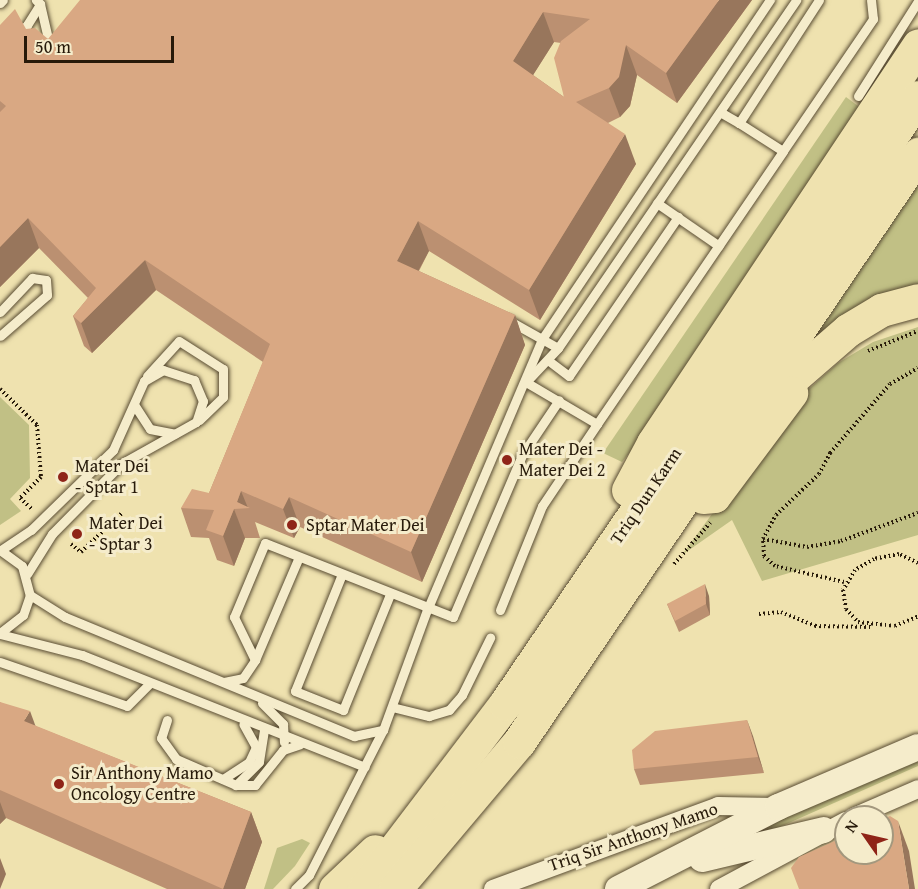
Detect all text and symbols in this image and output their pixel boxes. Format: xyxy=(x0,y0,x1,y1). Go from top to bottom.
scale bar xyxy=(27,24,177,62)
text: 50 m xyxy=(35,33,71,60)
place label: Mater Dei - Mater Dei 2 xyxy=(519,439,606,482)
street label: Triq Dun Karm xyxy=(606,444,686,548)
marker: Mater Dei - Mater Dei 2 xyxy=(500,453,514,467)
place label: Mater Dei - Sptar 1 xyxy=(75,456,149,498)
marker: Mater Dei - Sptar 1 xyxy=(56,470,70,484)
place label: Mater Dei - Sptar 3 xyxy=(89,513,163,556)
place label: Sptar Mater Dei xyxy=(306,514,425,536)
marker: Sptar Mater Dei xyxy=(283,516,301,534)
marker: Mater Dei - Sptar 3 xyxy=(70,527,84,541)
place label: Sir Anthony Mamo Oncology Centre xyxy=(71,763,213,806)
marker: Sir Anthony Mamo Oncology Centre xyxy=(52,777,66,791)
street label: Triq Sir Anthony Mamo xyxy=(545,798,721,876)
north arrow xyxy=(834,805,894,865)
text: N xyxy=(838,815,864,837)

